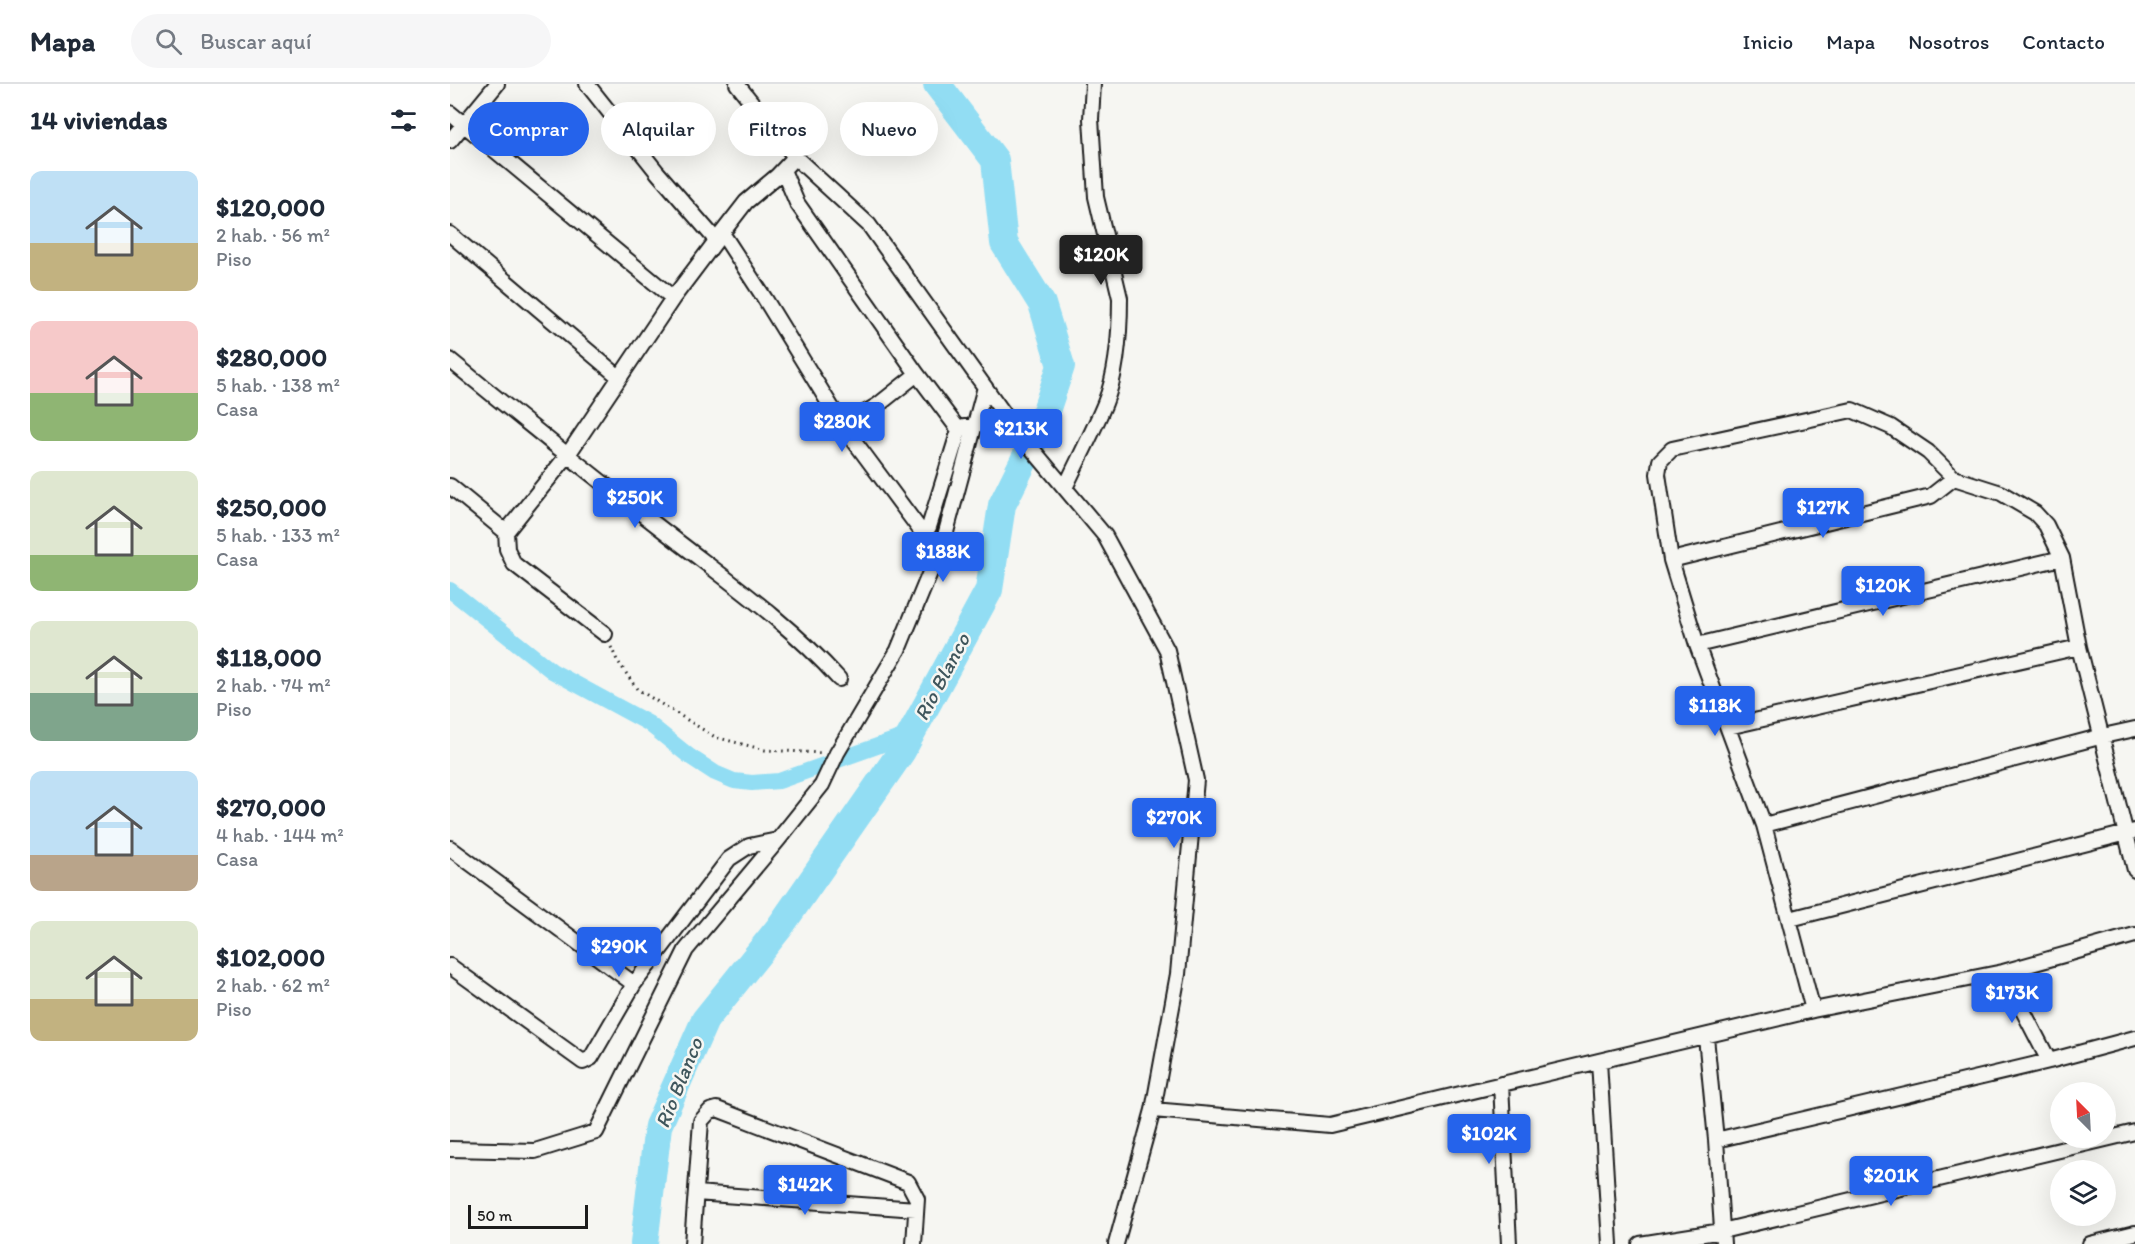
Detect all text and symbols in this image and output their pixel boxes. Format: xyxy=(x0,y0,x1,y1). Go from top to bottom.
search box xyxy=(131,14,551,68)
text: Mapa xyxy=(30,24,95,58)
icon: search xyxy=(152,25,185,58)
text: Buscar aquí xyxy=(200,28,311,55)
text: Inicio xyxy=(1743,29,1793,54)
text: Mapa xyxy=(1826,29,1875,54)
text: Nosotros xyxy=(1908,29,1989,54)
text: Contacto xyxy=(2022,29,2105,54)
chip: Comprar xyxy=(468,102,589,156)
chip: Alquilar xyxy=(601,102,716,156)
chip: Filtros xyxy=(728,102,828,156)
chip: Nuevo xyxy=(840,102,938,156)
text: 14 viviendas xyxy=(30,104,168,136)
icon: filters xyxy=(387,104,420,137)
text: $120,000 xyxy=(216,191,325,223)
icon: home xyxy=(78,195,150,267)
text: 2 hab. · 56 m² xyxy=(216,223,330,247)
pin: $120K xyxy=(1059,235,1143,286)
text: $120K xyxy=(1073,242,1129,266)
text: Piso xyxy=(216,247,252,271)
text: $280,000 xyxy=(216,341,327,373)
icon: home xyxy=(78,345,150,417)
text: 5 hab. · 138 m² xyxy=(216,373,340,397)
text: Casa xyxy=(216,397,258,421)
pin: $280K xyxy=(800,402,884,453)
text: $280K xyxy=(814,409,870,433)
pin: $213K xyxy=(979,409,1063,460)
text: $213K xyxy=(994,416,1048,440)
pin: $250K xyxy=(593,478,677,529)
text: $250K xyxy=(607,485,663,509)
pin: $127K xyxy=(1781,488,1865,539)
text: $250,000 xyxy=(216,491,327,523)
icon: home xyxy=(78,495,150,567)
text: $127K xyxy=(1797,495,1849,519)
text: 5 hab. · 133 m² xyxy=(216,523,340,547)
pin: $188K xyxy=(901,532,985,583)
text: $188K xyxy=(916,539,970,563)
text: Casa xyxy=(216,547,258,571)
pin: $120K xyxy=(1841,566,1925,617)
text: $120K xyxy=(1855,573,1911,597)
water label: Río Blanco xyxy=(908,628,975,724)
text: $118,000 xyxy=(216,641,322,673)
icon: home xyxy=(78,645,150,717)
text: 2 hab. · 74 m² xyxy=(216,673,331,697)
pin: $118K xyxy=(1673,686,1757,737)
text: $118K xyxy=(1689,693,1741,717)
text: Piso xyxy=(216,697,252,721)
text: $270,000 xyxy=(216,791,326,823)
icon: home xyxy=(78,795,150,867)
pin: $270K xyxy=(1132,798,1216,849)
text: $270K xyxy=(1146,805,1202,829)
text: 4 hab. · 144 m² xyxy=(216,823,344,847)
text: Casa xyxy=(216,847,258,871)
pin: $290K xyxy=(577,927,661,978)
text: $290K xyxy=(591,934,647,958)
text: $102,000 xyxy=(216,941,325,973)
icon: home xyxy=(78,945,150,1017)
text: 2 hab. · 62 m² xyxy=(216,973,330,997)
pin: $173K xyxy=(1970,973,2054,1024)
text: $173K xyxy=(1985,980,2039,1004)
text: Piso xyxy=(216,997,252,1021)
water label: Río Blanco xyxy=(649,1033,708,1131)
north arrow xyxy=(2050,1082,2116,1148)
map controls xyxy=(2050,1082,2116,1226)
pin: $102K xyxy=(1447,1114,1531,1165)
text: $102K xyxy=(1461,1121,1517,1145)
pin: $201K xyxy=(1849,1156,1933,1207)
button: layers xyxy=(2050,1160,2116,1226)
text: $201K xyxy=(1863,1163,1919,1187)
pin: $142K xyxy=(763,1165,847,1216)
text: $142K xyxy=(778,1172,832,1196)
scale bar xyxy=(468,1202,588,1230)
text: 50 m xyxy=(477,1206,512,1225)

